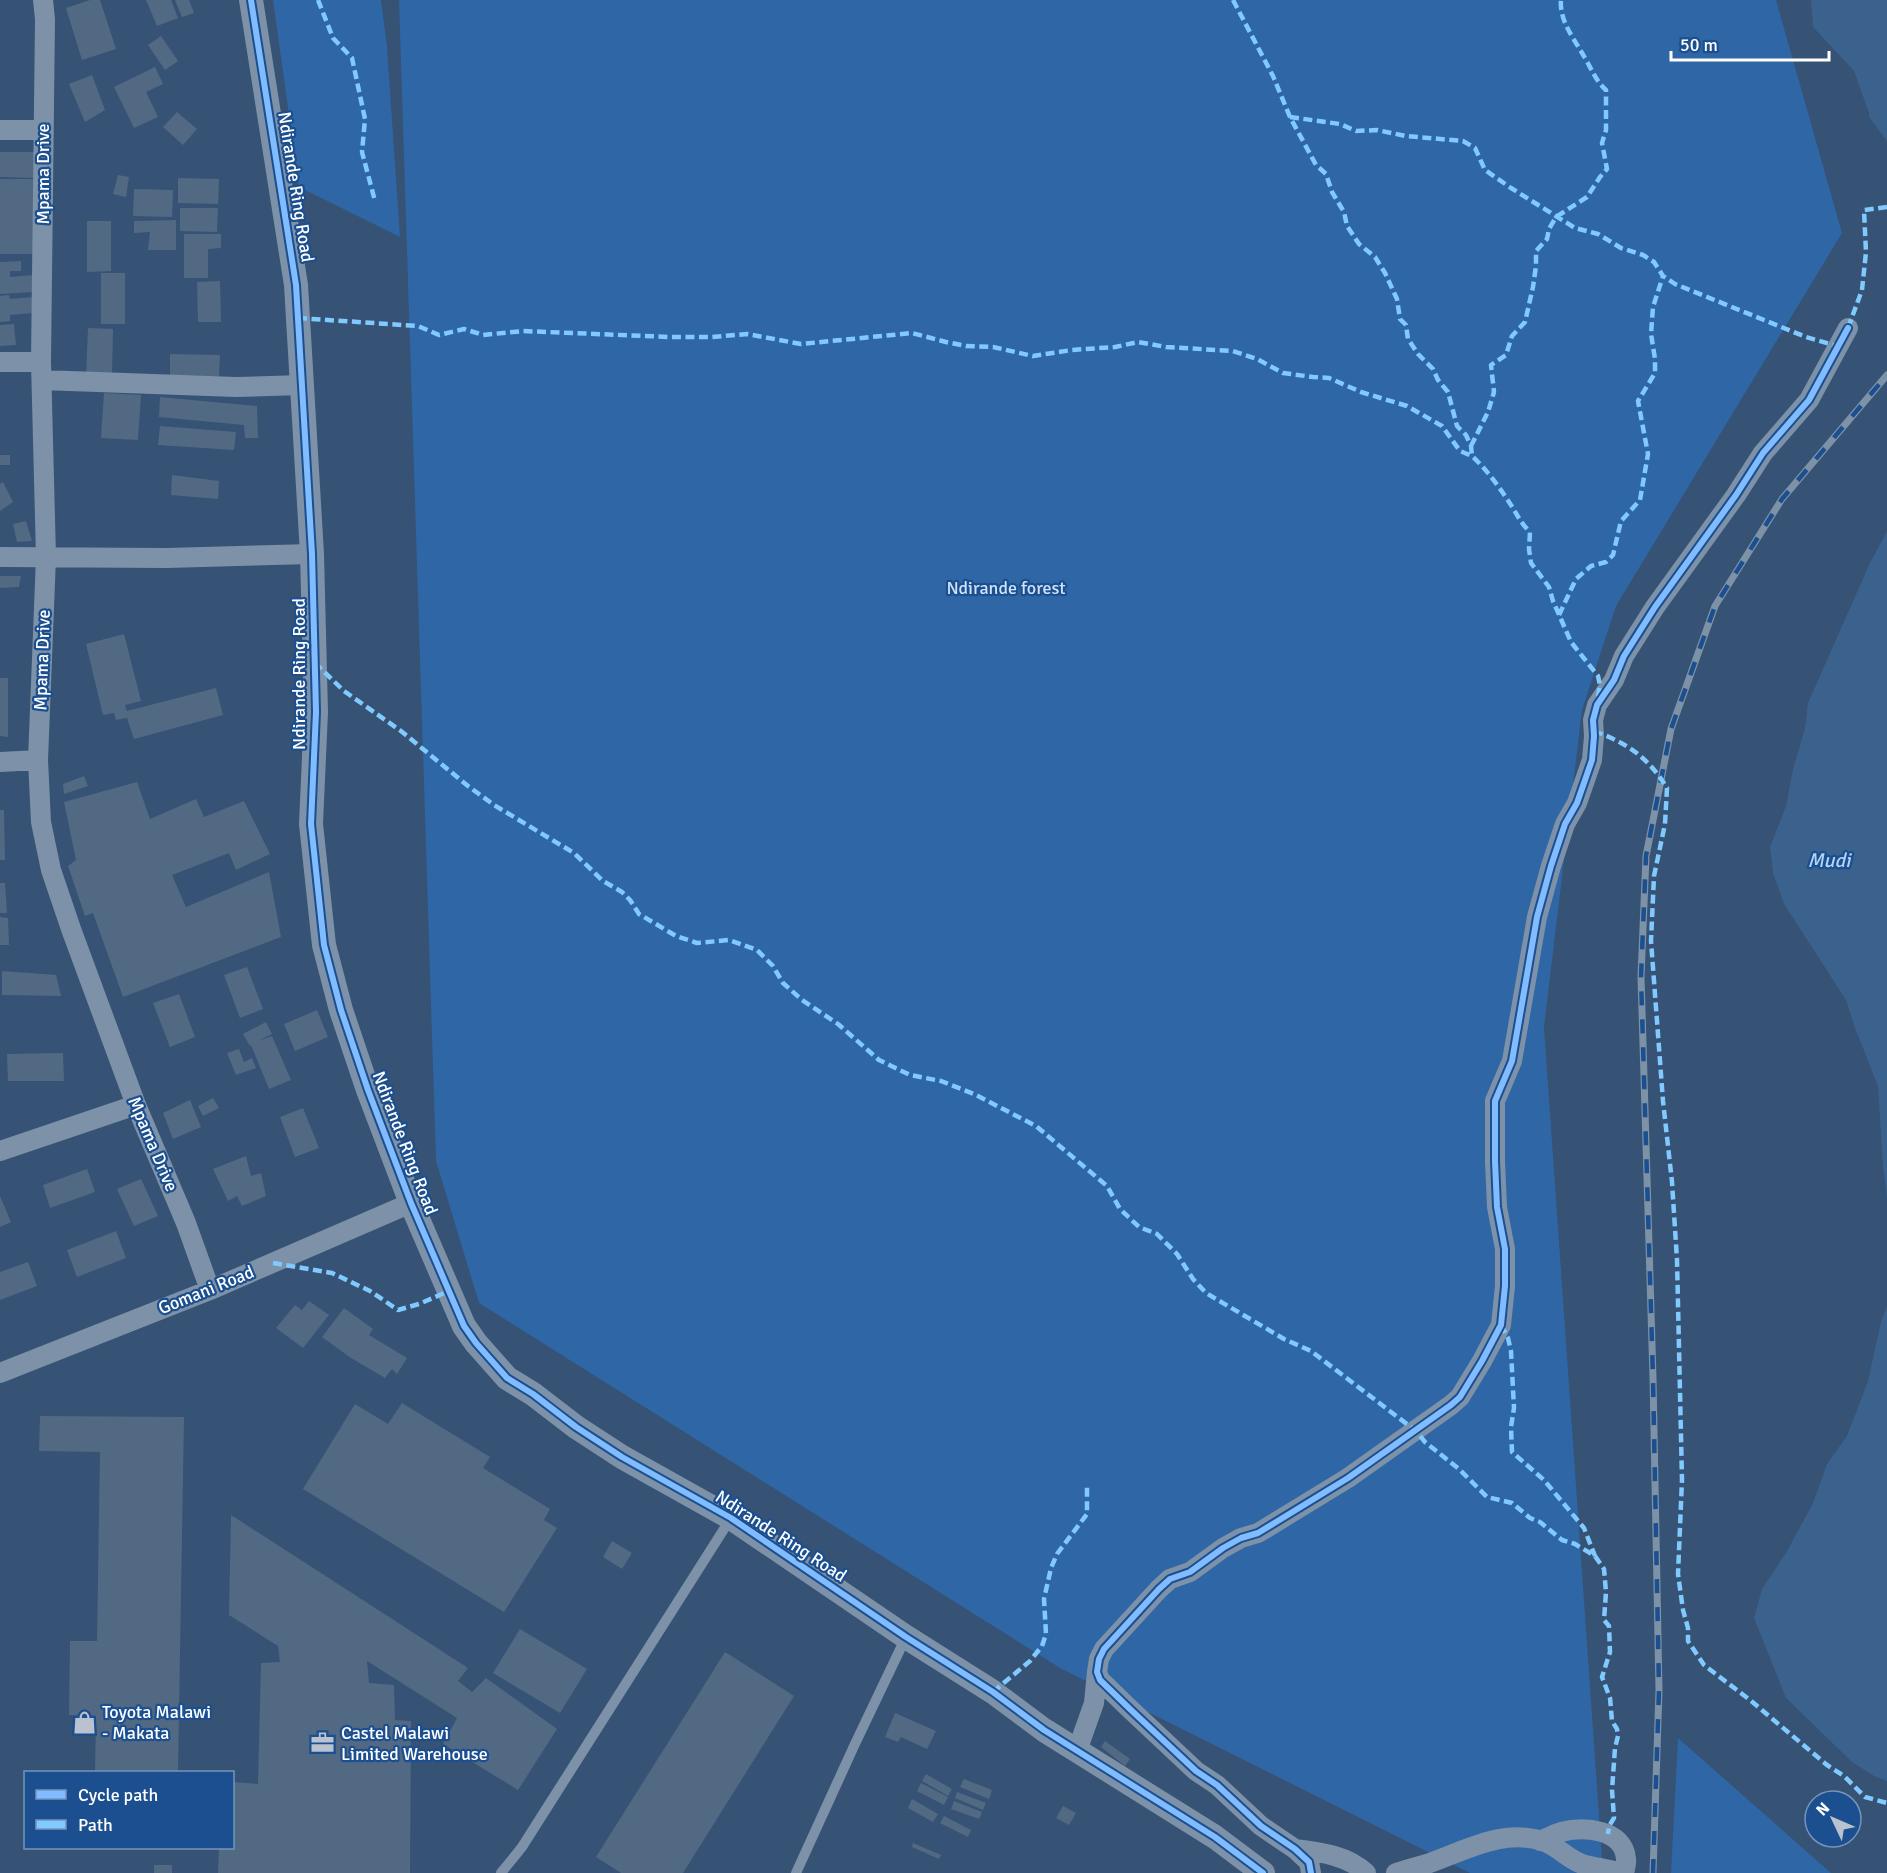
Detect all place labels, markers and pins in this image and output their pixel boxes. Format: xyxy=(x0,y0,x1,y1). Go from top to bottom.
place label: Toyota Malawi - Makata xyxy=(102,1701,211,1744)
shop icon: Toyota Malawi - Makata xyxy=(71,1709,97,1735)
place label: Castel Malawi Limited Warehouse xyxy=(341,1722,488,1765)
office icon: Castel Malawi Limited Warehouse xyxy=(310,1730,336,1756)

